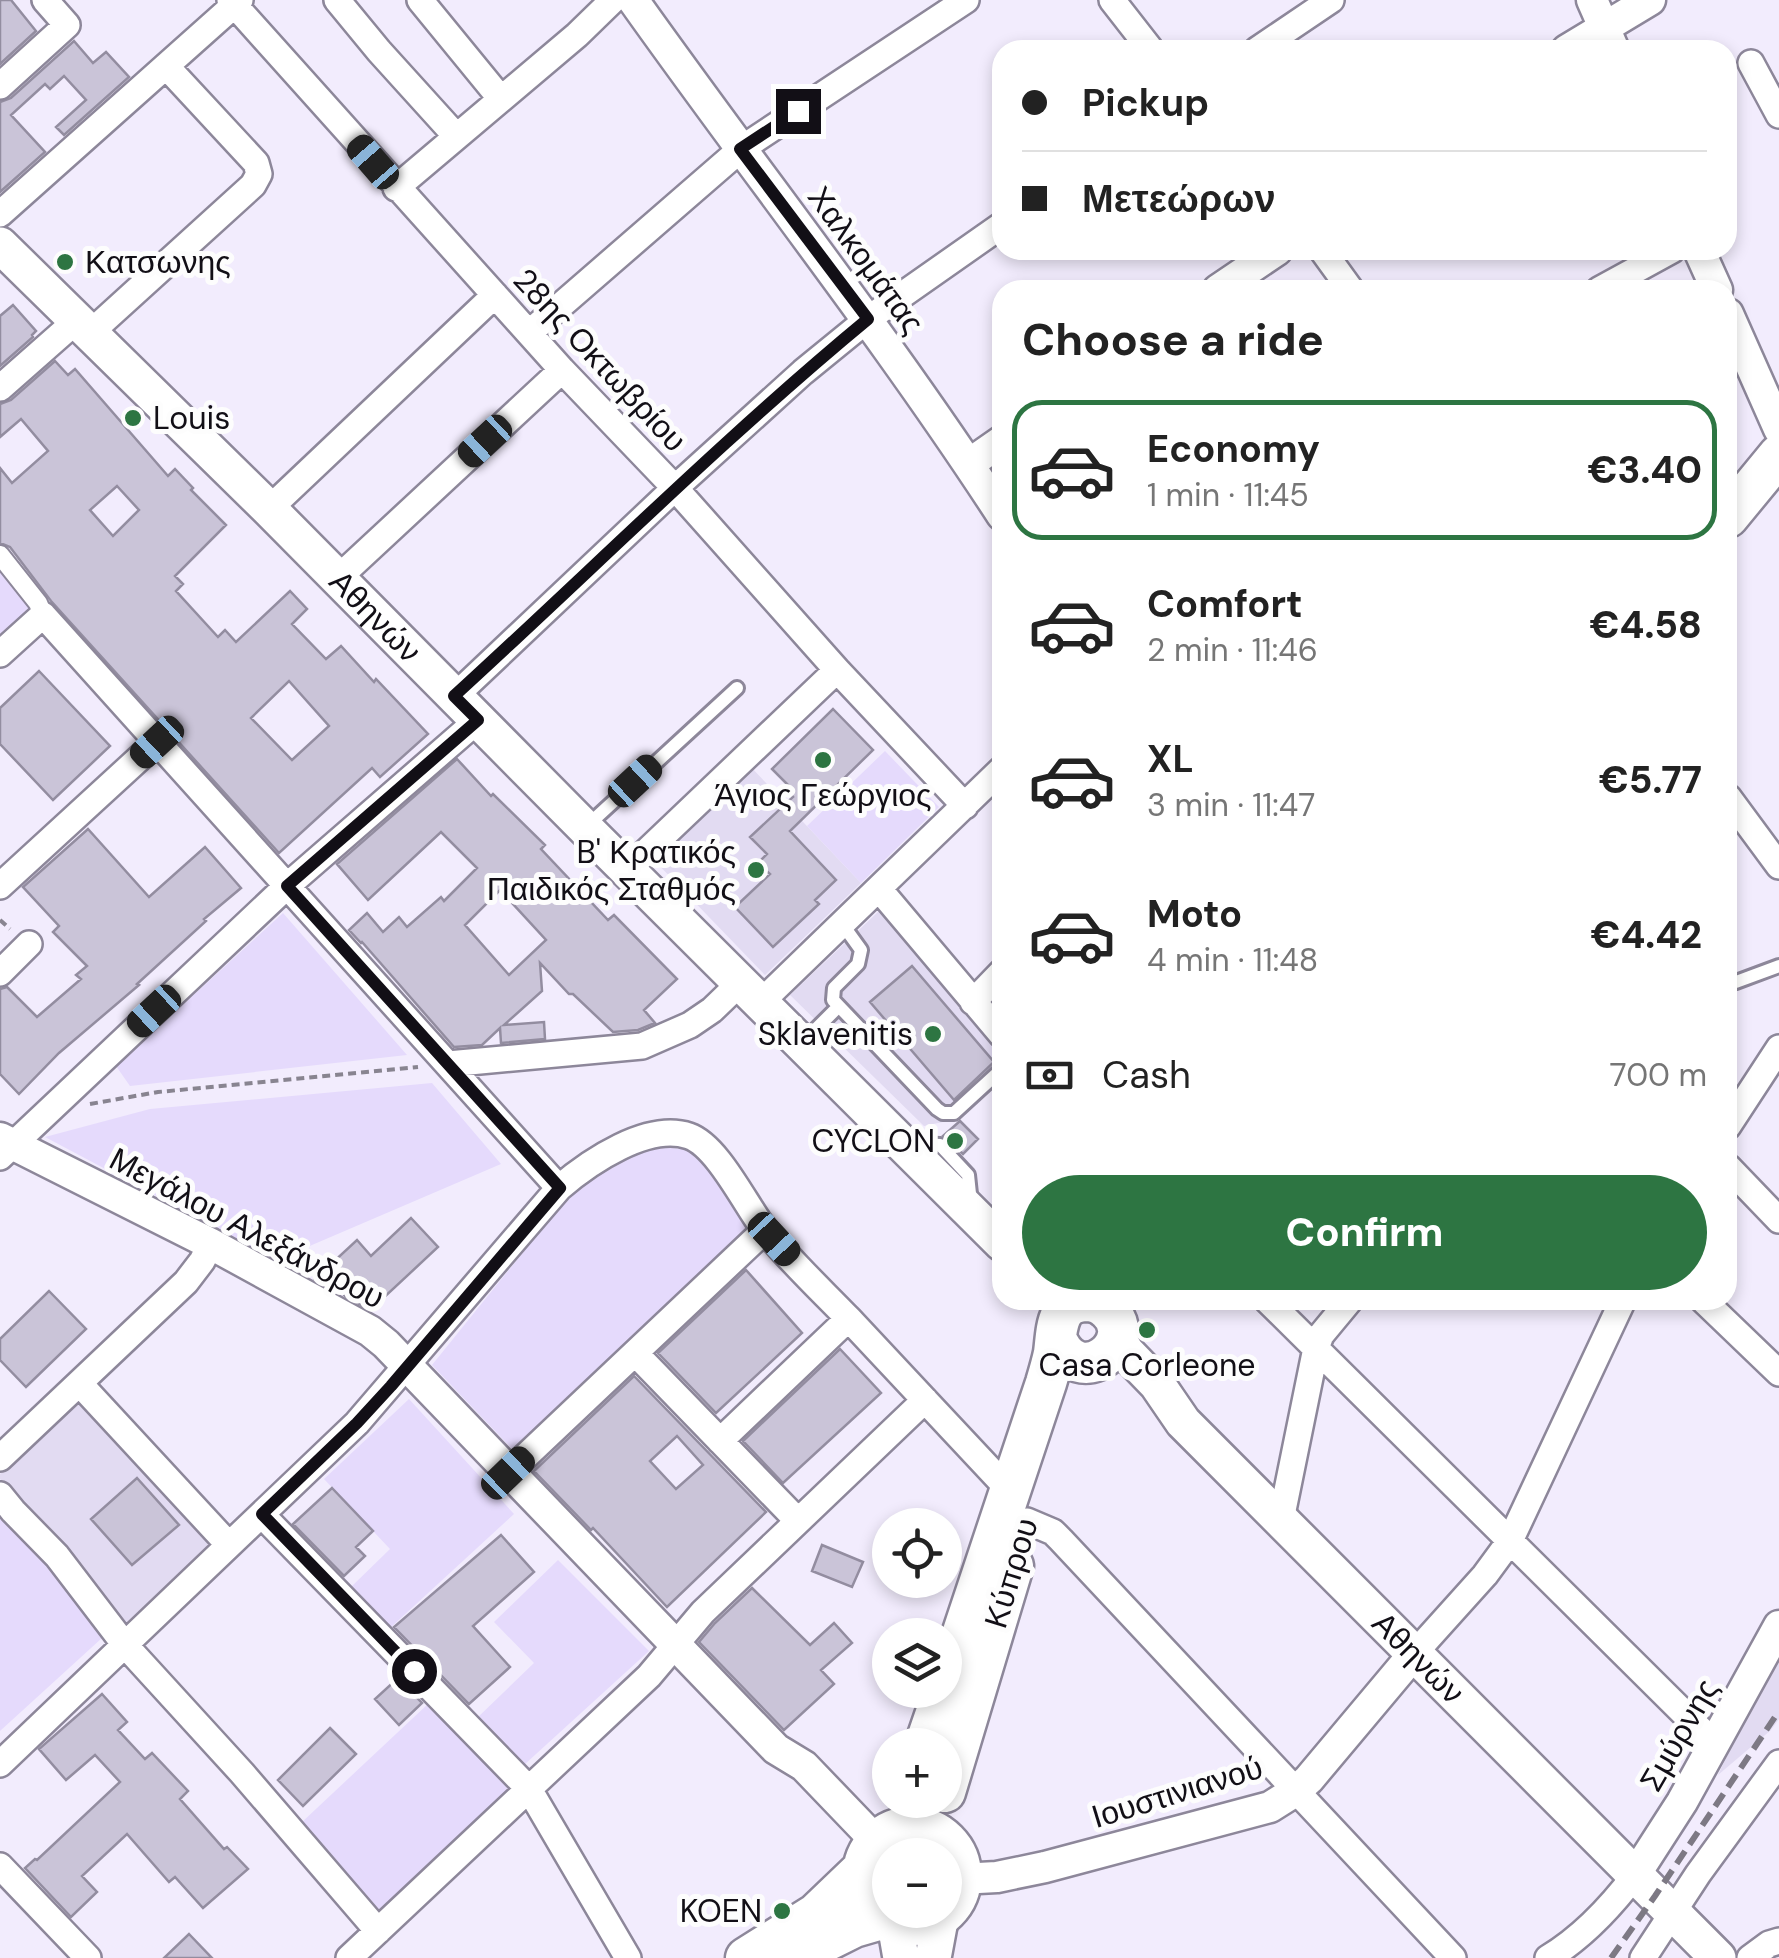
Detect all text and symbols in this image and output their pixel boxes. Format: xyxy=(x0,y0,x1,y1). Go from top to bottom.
text: Pickup xyxy=(1082,78,1209,128)
route end xyxy=(776,89,821,134)
car xyxy=(342,130,404,194)
text: Μετεώρων xyxy=(1082,174,1276,224)
street label: Χαλκομάτας xyxy=(798,178,934,342)
place label: Κατσωνης xyxy=(85,241,231,283)
marker: Κατσωνης xyxy=(54,251,76,273)
street label: 28ης Οκτωβρίου xyxy=(504,259,696,461)
text: Choose a ride xyxy=(1022,310,1324,369)
place label: Louis xyxy=(153,397,230,439)
marker: Louis xyxy=(122,407,144,429)
car xyxy=(453,410,517,472)
text: Economy xyxy=(1147,424,1320,474)
icon: car xyxy=(1027,425,1117,515)
text: €3.40 xyxy=(1587,445,1702,495)
text: 1 min · 11:45 xyxy=(1147,474,1309,516)
street label: Αθηνών xyxy=(320,561,430,672)
text: Comfort xyxy=(1147,579,1303,629)
icon: car xyxy=(1027,580,1117,670)
text: €4.58 xyxy=(1589,600,1702,650)
text: 2 min · 11:46 xyxy=(1147,629,1318,671)
car xyxy=(125,711,189,773)
text: XL xyxy=(1147,734,1194,784)
icon: car xyxy=(1027,735,1117,825)
marker: Άγιος Γεώργιος xyxy=(812,749,834,771)
car xyxy=(603,750,667,812)
text: €5.77 xyxy=(1599,755,1702,805)
place label: Άγιος Γεώργιος xyxy=(714,774,932,816)
text: 3 min · 11:47 xyxy=(1147,784,1315,826)
place label: B' Κρατικός Παιδικός Σταθμός xyxy=(487,831,736,910)
marker: B' Κρατικός Παιδικός Σταθμός xyxy=(745,859,767,881)
text: Moto xyxy=(1147,889,1242,939)
icon: car xyxy=(1027,890,1117,980)
text: €4.42 xyxy=(1590,910,1702,960)
text: 4 min · 11:48 xyxy=(1147,939,1318,981)
car xyxy=(122,980,186,1042)
place label: Sklavenitis xyxy=(758,1013,913,1055)
marker: Sklavenitis xyxy=(922,1023,944,1045)
icon: cash xyxy=(1022,1048,1077,1103)
text: Cash xyxy=(1102,1050,1191,1100)
text: 700 m xyxy=(1610,1054,1707,1096)
place label: CYCLON xyxy=(811,1120,935,1162)
marker: CYCLON xyxy=(944,1130,966,1152)
street label: Μεγάλου Αλεξάνδρου xyxy=(102,1138,392,1318)
button: Confirm xyxy=(1022,1175,1707,1290)
car xyxy=(743,1207,805,1271)
marker: Casa Corleone xyxy=(1136,1319,1158,1341)
place label: Casa Corleone xyxy=(1039,1344,1255,1386)
car xyxy=(476,1441,540,1505)
map controls xyxy=(872,1508,962,1928)
button: locate xyxy=(872,1508,962,1598)
street label: Κύπρου xyxy=(974,1513,1048,1633)
street label: Αθηνών xyxy=(1363,1603,1473,1713)
button: layers xyxy=(872,1618,962,1708)
route start xyxy=(392,1649,437,1694)
street label: Σμύρνης xyxy=(1630,1671,1728,1799)
button: + xyxy=(872,1728,962,1818)
street label: Ιουστινιανού xyxy=(1086,1746,1268,1838)
button: − xyxy=(872,1838,962,1928)
place label: KOEN xyxy=(680,1890,762,1932)
marker: KOEN xyxy=(771,1900,793,1922)

